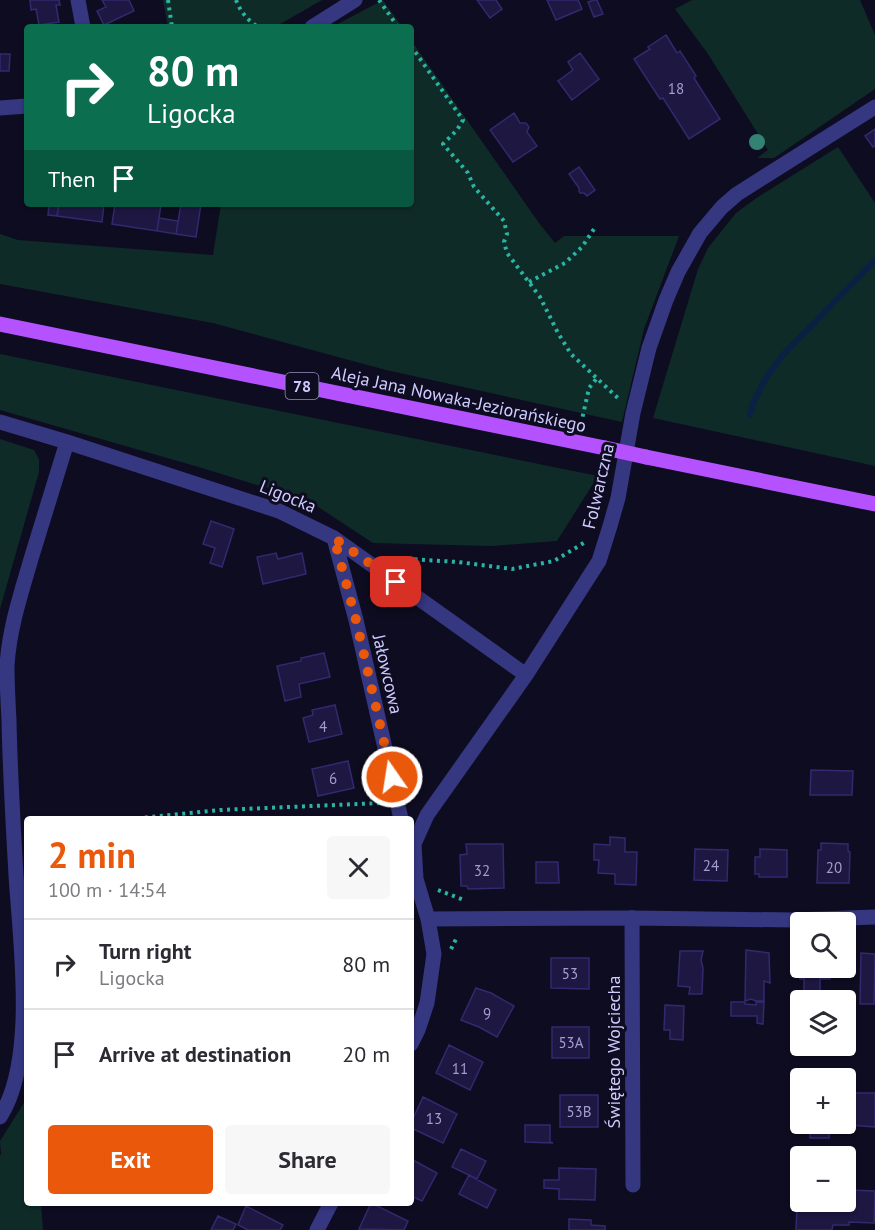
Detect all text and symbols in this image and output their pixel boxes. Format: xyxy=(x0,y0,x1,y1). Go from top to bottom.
text: 80 m xyxy=(147,43,239,98)
icon: right xyxy=(48,48,126,126)
house number: 18 xyxy=(668,79,684,98)
text: Ligocka xyxy=(147,96,236,130)
icon: arrive xyxy=(107,162,140,195)
text: Then xyxy=(48,165,95,193)
street label: Aleja Jana Nowaka-Jeziorańskiego xyxy=(330,361,588,437)
road number: 78 xyxy=(286,373,318,399)
street label: Folwarczna xyxy=(577,441,619,531)
street label: Ligocka xyxy=(256,474,320,518)
pin xyxy=(370,556,421,607)
icon: arrive xyxy=(379,565,412,598)
street label: Jałowcowa xyxy=(367,631,408,716)
house number: 4 xyxy=(319,717,327,736)
position arrow xyxy=(360,745,424,809)
house number: 6 xyxy=(329,769,337,788)
text: 2 min xyxy=(48,831,136,878)
button: close xyxy=(327,836,390,899)
house number: 24 xyxy=(703,856,719,875)
house number: 20 xyxy=(826,858,842,877)
house number: 32 xyxy=(474,861,490,880)
text: 100 m · 14:54 xyxy=(48,877,166,903)
map controls xyxy=(790,912,856,1212)
button: search xyxy=(790,912,856,978)
text: Turn right xyxy=(99,937,191,965)
icon: right xyxy=(48,948,81,981)
text: 80 m xyxy=(342,950,390,978)
house number: 53 xyxy=(562,964,578,983)
text: Ligocka xyxy=(99,965,165,991)
street label: Świętego Wojciecha xyxy=(602,976,625,1128)
button: layers xyxy=(790,990,856,1056)
house number: 9 xyxy=(483,1004,491,1023)
house number: 53A xyxy=(558,1033,584,1052)
icon: arrive xyxy=(48,1038,81,1071)
text: Arrive at destination xyxy=(99,1040,291,1068)
text: 20 m xyxy=(342,1040,390,1068)
house number: 11 xyxy=(452,1059,468,1078)
button: + xyxy=(790,1068,856,1134)
house number: 53B xyxy=(566,1102,592,1121)
house number: 13 xyxy=(426,1109,442,1128)
button: Exit xyxy=(48,1125,213,1194)
button: Share xyxy=(225,1125,390,1194)
button: − xyxy=(790,1146,856,1212)

